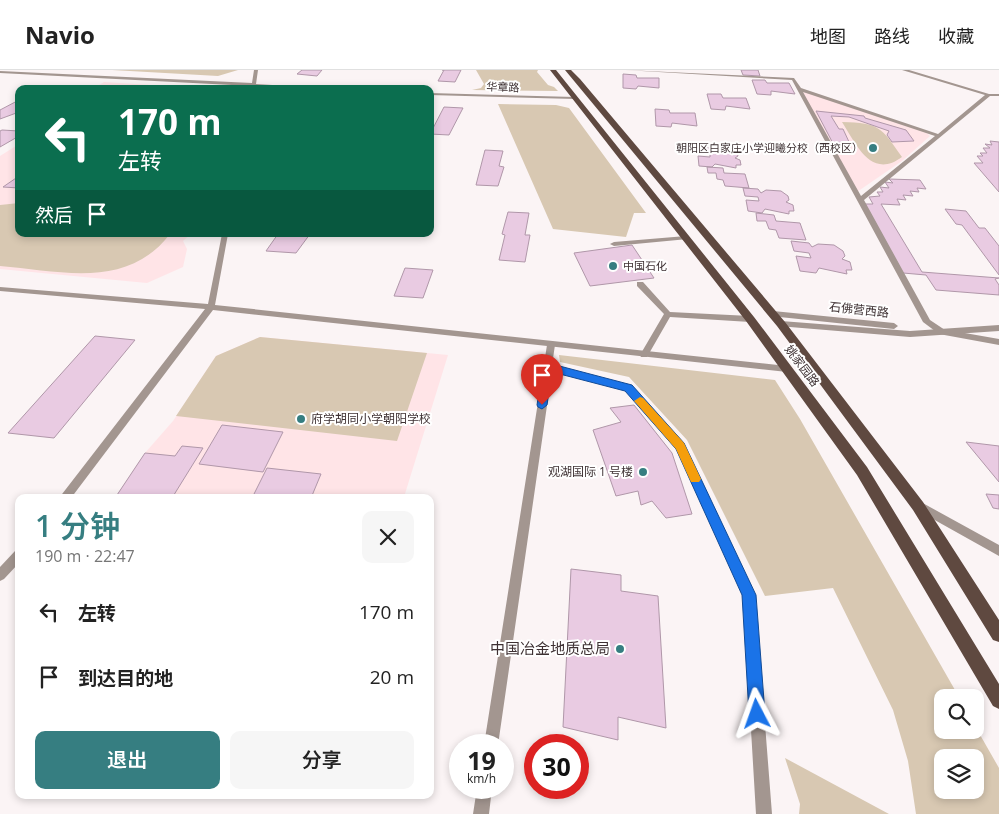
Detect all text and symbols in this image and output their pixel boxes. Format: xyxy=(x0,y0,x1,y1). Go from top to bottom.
text: Navio xyxy=(25,18,95,51)
text: 地图 xyxy=(810,24,846,48)
text: 路线 xyxy=(874,24,910,48)
text: 收藏 xyxy=(938,24,974,48)
street label: 华章路 xyxy=(486,78,520,95)
text: 170 m xyxy=(118,98,222,145)
icon: left xyxy=(35,105,100,170)
place label: 朝阳区白家庄小学迎曦分校（西校区） xyxy=(676,140,863,155)
marker: 朝阳区白家庄小学迎曦分校（西校区） xyxy=(867,142,879,154)
text: 左转 xyxy=(118,145,162,175)
icon: arrive xyxy=(83,200,111,228)
text: 然后 xyxy=(35,202,73,228)
place label: 中国石化 xyxy=(623,258,667,273)
marker: 中国石化 xyxy=(607,260,619,272)
street label: 石佛营西路 xyxy=(828,298,890,321)
street label: 姚家园路 xyxy=(781,341,824,390)
pin xyxy=(521,354,563,405)
icon: arrive xyxy=(528,361,556,389)
place label: 府学胡同小学朝阳学校 xyxy=(311,410,431,427)
marker: 府学胡同小学朝阳学校 xyxy=(295,413,307,425)
place label: 观湖国际 1 号楼 xyxy=(548,463,633,480)
marker: 观湖国际 1 号楼 xyxy=(637,466,649,478)
text: 1 分钟 xyxy=(35,505,120,546)
button: close xyxy=(362,511,414,563)
text: 190 m · 22:47 xyxy=(35,545,135,567)
icon: left xyxy=(35,598,63,626)
text: 170 m xyxy=(359,599,414,625)
text: 左转 xyxy=(78,600,116,626)
place label: 中国冶金地质总局 xyxy=(490,638,610,658)
marker: 中国冶金地质总局 xyxy=(614,643,626,655)
icon: arrive xyxy=(35,663,63,691)
text: 20 m xyxy=(370,664,414,690)
text: 到达目的地 xyxy=(78,665,173,691)
position arrow xyxy=(730,687,782,739)
map controls xyxy=(934,689,984,799)
button: search xyxy=(934,689,984,739)
button: 退出 xyxy=(35,731,220,789)
button: 分享 xyxy=(230,731,414,789)
speed limit sign: 30 xyxy=(524,734,589,799)
text: 19 xyxy=(467,743,496,777)
button: layers xyxy=(934,749,984,799)
text: km/h xyxy=(467,770,496,787)

